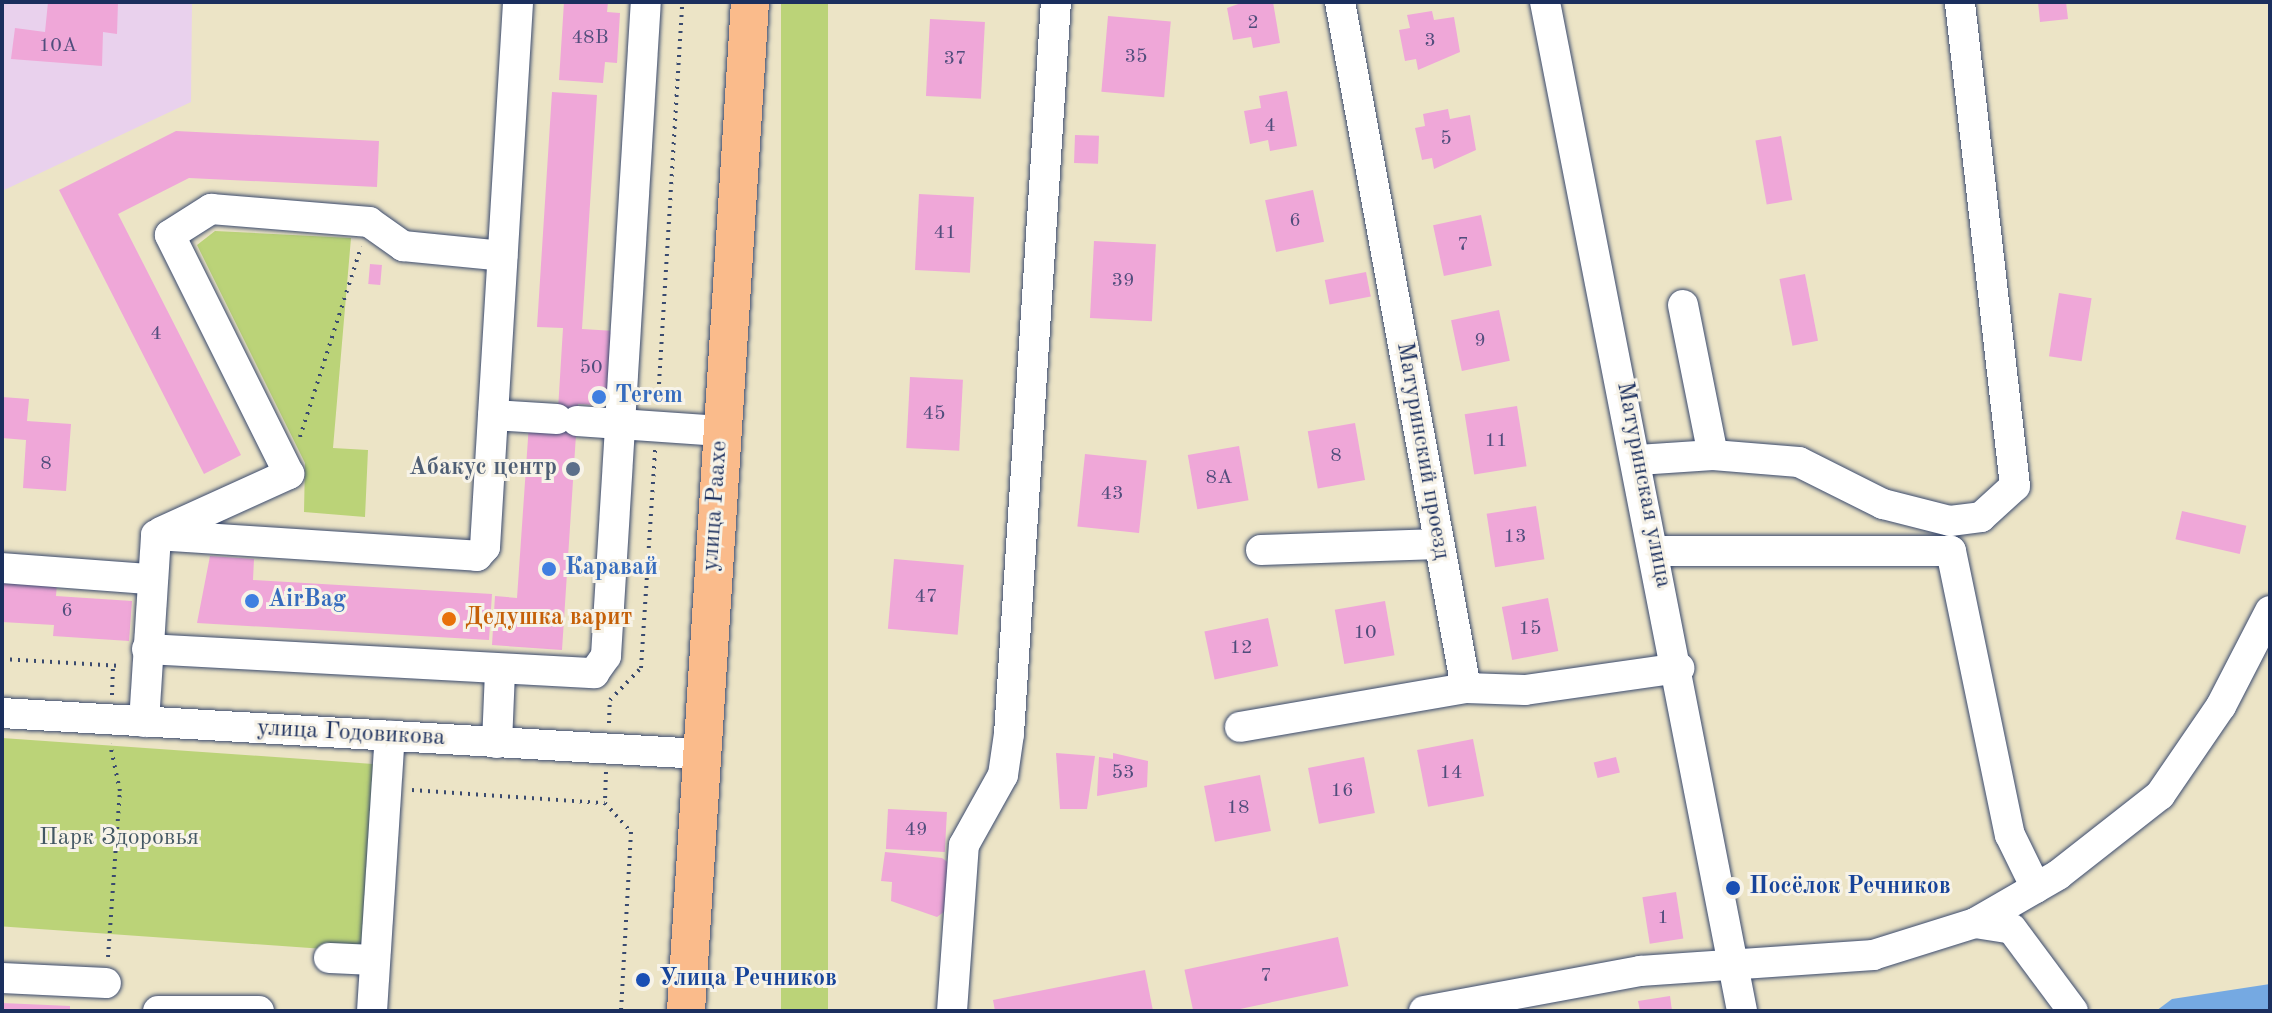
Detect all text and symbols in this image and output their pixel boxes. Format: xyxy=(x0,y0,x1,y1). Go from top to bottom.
house number: 2 xyxy=(1247,11,1259,35)
house number: 48В xyxy=(572,26,608,50)
house number: 3 xyxy=(1424,29,1436,53)
house number: 10А xyxy=(39,34,77,58)
house number: 35 xyxy=(1124,45,1148,69)
house number: 37 xyxy=(943,47,967,71)
house number: 4 xyxy=(1264,114,1276,138)
house number: 5 xyxy=(1440,127,1452,151)
house number: 6 xyxy=(1289,209,1301,233)
house number: 41 xyxy=(933,221,957,245)
house number: 7 xyxy=(1457,233,1469,257)
house number: 39 xyxy=(1111,269,1135,293)
house number: 4 xyxy=(150,322,162,346)
house number: 9 xyxy=(1474,329,1486,353)
street label: Матуринский проезд xyxy=(1389,340,1455,562)
house number: 50 xyxy=(579,356,603,380)
street label: Матуринская улица xyxy=(1609,379,1677,591)
place label: Terem xyxy=(615,383,683,411)
marker: Terem xyxy=(590,388,608,406)
house number: 45 xyxy=(922,402,946,426)
house number: 11 xyxy=(1484,429,1508,453)
street label: улица Раахе xyxy=(697,440,735,572)
house number: 8 xyxy=(1330,444,1342,468)
house number: 8 xyxy=(40,452,52,476)
place label: Абакус центр xyxy=(409,455,557,483)
marker: Абакус центр xyxy=(564,460,582,478)
house number: 8А xyxy=(1206,466,1232,490)
house number: 43 xyxy=(1100,482,1124,506)
house number: 13 xyxy=(1503,525,1527,549)
place label: Каравай xyxy=(565,555,658,583)
marker: Каравай xyxy=(540,560,558,578)
house number: 47 xyxy=(914,585,938,609)
place label: AirBag xyxy=(268,587,346,615)
marker: AirBag xyxy=(243,592,261,610)
house number: 6 xyxy=(61,599,73,623)
place label: Дедушка варит xyxy=(465,605,632,633)
marker: Дедушка варит xyxy=(440,610,458,628)
house number: 15 xyxy=(1518,617,1542,641)
house number: 10 xyxy=(1353,621,1377,645)
house number: 12 xyxy=(1229,636,1253,660)
street label: улица Годовикова xyxy=(256,715,446,753)
house number: 53 xyxy=(1111,761,1135,785)
house number: 14 xyxy=(1439,761,1463,785)
house number: 16 xyxy=(1330,779,1354,803)
house number: 18 xyxy=(1226,796,1250,820)
house number: 49 xyxy=(904,818,928,842)
park label: Парк Здоровья xyxy=(39,825,199,853)
place label: Посёлок Речников xyxy=(1749,874,1951,902)
marker: Посёлок Речников xyxy=(1724,879,1742,897)
house number: 1 xyxy=(1657,906,1669,930)
house number: 7 xyxy=(1260,964,1272,988)
place label: Улица Речников xyxy=(659,966,837,994)
marker: Улица Речников xyxy=(634,971,652,989)

